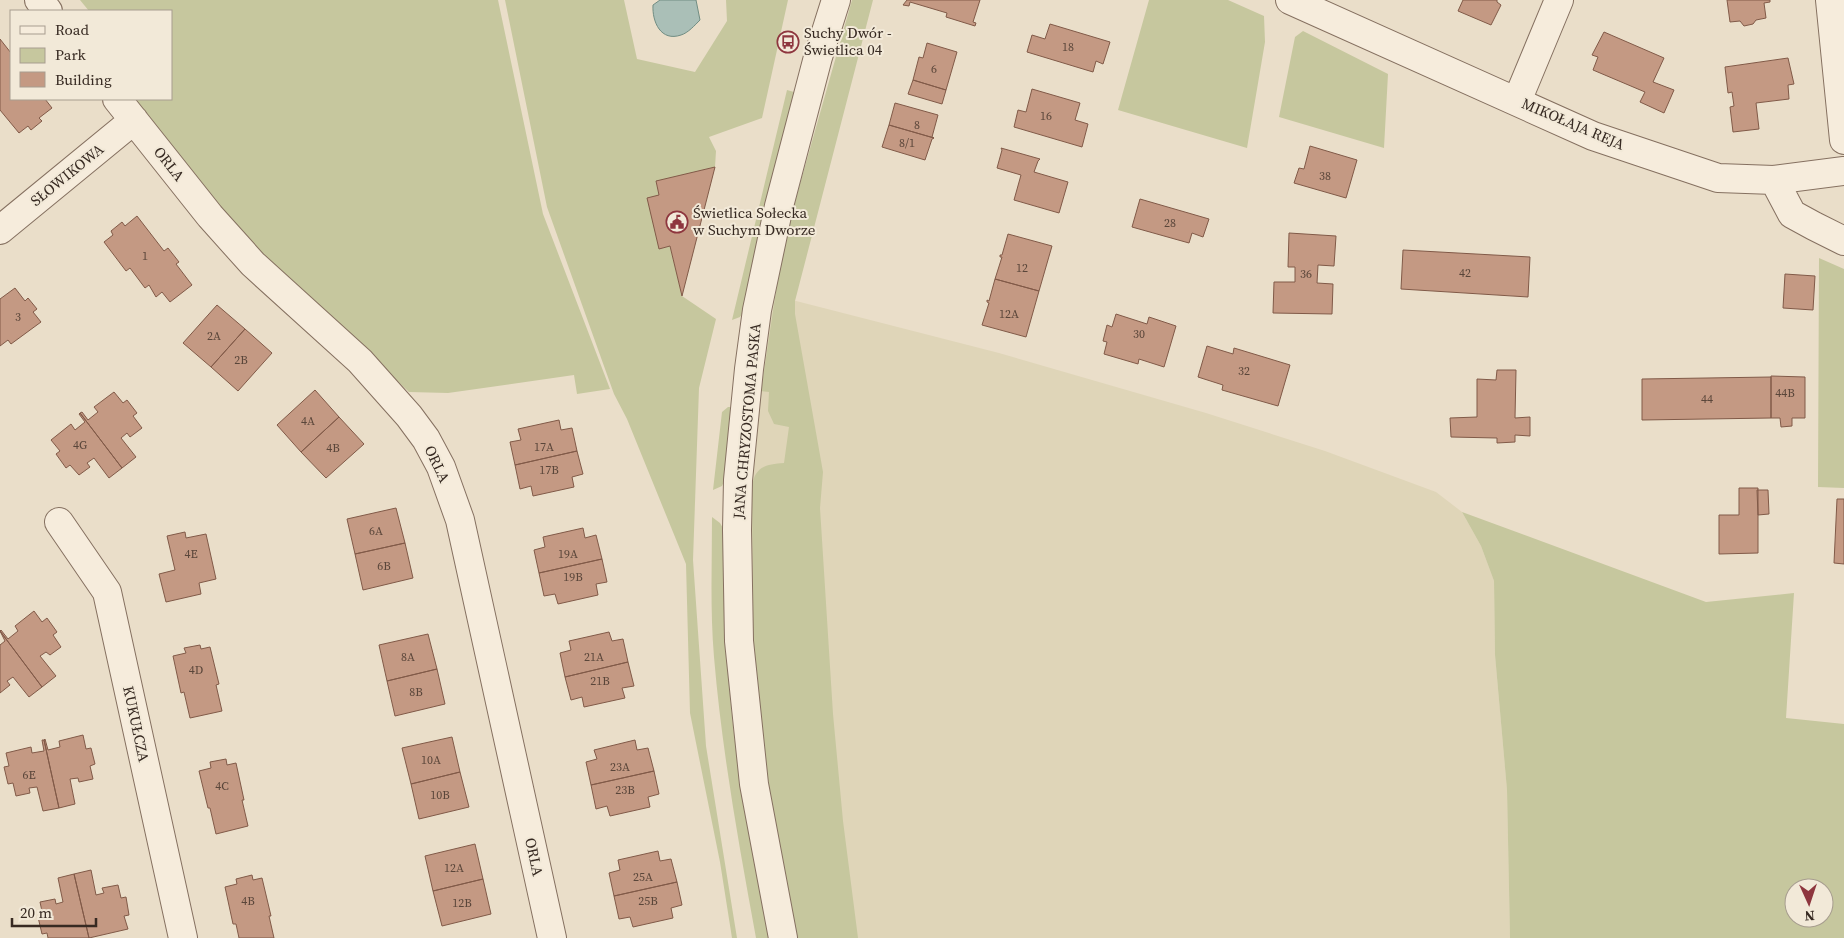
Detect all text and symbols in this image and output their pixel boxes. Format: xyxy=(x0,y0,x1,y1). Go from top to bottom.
legend xyxy=(10,10,172,100)
text: Road xyxy=(55,19,89,40)
place label: Suchy Dwór - Świetlica 04 xyxy=(804,22,892,60)
bus stop icon: Suchy Dwór - Świetlica 04 xyxy=(776,30,800,54)
house number: 18 xyxy=(1062,39,1074,55)
text: Park xyxy=(55,44,87,65)
house number: 6 xyxy=(931,61,937,77)
text: Building xyxy=(55,69,112,90)
street label: MIKOŁAJA REJA xyxy=(1519,92,1628,155)
house number: 16 xyxy=(1040,108,1052,124)
house number: 8 xyxy=(914,117,920,133)
house number: 8/1 xyxy=(899,135,915,151)
street label: SŁOWIKOWA xyxy=(26,138,108,211)
street label: ORLA xyxy=(149,142,190,186)
house number: 38 xyxy=(1319,168,1331,184)
place label: Świetlica Sołecka w Suchym Dworze xyxy=(693,202,816,240)
public building icon: Świetlica Sołecka w Suchym Dworze xyxy=(665,210,689,234)
house number: 28 xyxy=(1164,215,1176,231)
house number: 1 xyxy=(142,248,148,264)
house number: 12 xyxy=(1016,260,1028,276)
house number: 42 xyxy=(1459,265,1471,281)
house number: 36 xyxy=(1300,266,1312,282)
house number: 12A xyxy=(999,306,1019,322)
house number: 3 xyxy=(15,309,21,325)
street label: JANA CHRYZOSTOMA PASKA xyxy=(727,322,766,521)
house number: 30 xyxy=(1133,326,1145,342)
house number: 2A xyxy=(207,328,221,344)
house number: 2B xyxy=(234,352,248,368)
house number: 32 xyxy=(1238,363,1250,379)
house number: 44B xyxy=(1775,385,1795,401)
house number: 44 xyxy=(1701,391,1713,407)
house number: 4A xyxy=(301,413,315,429)
house number: 4G xyxy=(73,437,87,453)
house number: 17A xyxy=(534,439,554,455)
house number: 4B xyxy=(326,440,340,456)
street label: ORLA xyxy=(420,442,455,486)
house number: 17B xyxy=(539,462,559,478)
house number: 6A xyxy=(369,523,383,539)
house number: 4E xyxy=(184,546,198,562)
house number: 19A xyxy=(558,546,578,562)
house number: 6B xyxy=(377,558,391,574)
house number: 19B xyxy=(563,569,583,585)
house number: 8A xyxy=(401,649,415,665)
house number: 21A xyxy=(584,649,604,665)
house number: 4D xyxy=(189,662,203,678)
house number: 21B xyxy=(590,673,610,689)
street label: KUKUŁCZA xyxy=(118,684,155,764)
house number: 8B xyxy=(409,684,423,700)
house number: 10A xyxy=(421,752,441,768)
house number: 23A xyxy=(610,759,630,775)
house number: 6E xyxy=(22,767,36,783)
house number: 4C xyxy=(215,778,229,794)
house number: 23B xyxy=(615,782,635,798)
house number: 10B xyxy=(430,787,450,803)
street label: ORLA xyxy=(520,836,549,878)
house number: 12A xyxy=(444,860,464,876)
house number: 25A xyxy=(633,869,653,885)
north arrow xyxy=(1784,878,1834,928)
house number: 4B xyxy=(241,893,255,909)
house number: 25B xyxy=(638,893,658,909)
house number: 12B xyxy=(452,895,472,911)
scale bar xyxy=(12,896,96,928)
text: 20 m xyxy=(20,902,52,923)
text: N xyxy=(1804,906,1815,926)

